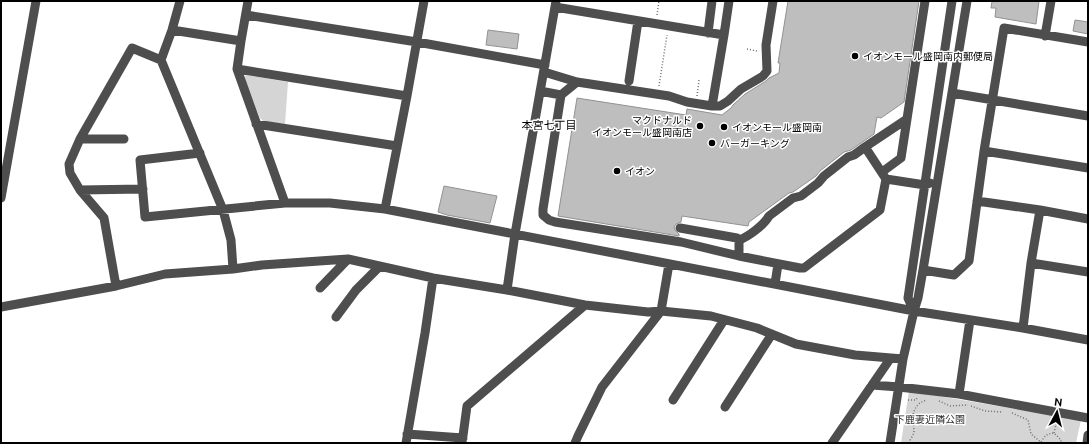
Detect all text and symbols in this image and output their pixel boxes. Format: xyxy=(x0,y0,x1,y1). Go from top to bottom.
marker: イオンモール盛岡南内郵便局 xyxy=(850,51,860,61)
place label: イオンモール盛岡南内郵便局 xyxy=(863,51,993,62)
place label: マクドナルド イオンモール盛岡南店 xyxy=(592,115,692,138)
district label: 本宮七丁目 xyxy=(522,119,577,131)
marker: マクドナルド イオンモール盛岡南店 xyxy=(695,121,705,131)
marker: イオンモール盛岡南 xyxy=(719,122,729,132)
place label: イオンモール盛岡南 xyxy=(732,122,822,133)
marker: バーガーキング xyxy=(707,138,717,148)
place label: バーガーキング xyxy=(720,138,790,149)
marker: イオン xyxy=(612,166,622,176)
place label: イオン xyxy=(625,166,655,177)
north arrow xyxy=(1037,392,1077,432)
text: N xyxy=(1053,396,1063,409)
park label: 下鹿妻近隣公園 xyxy=(895,414,965,425)

